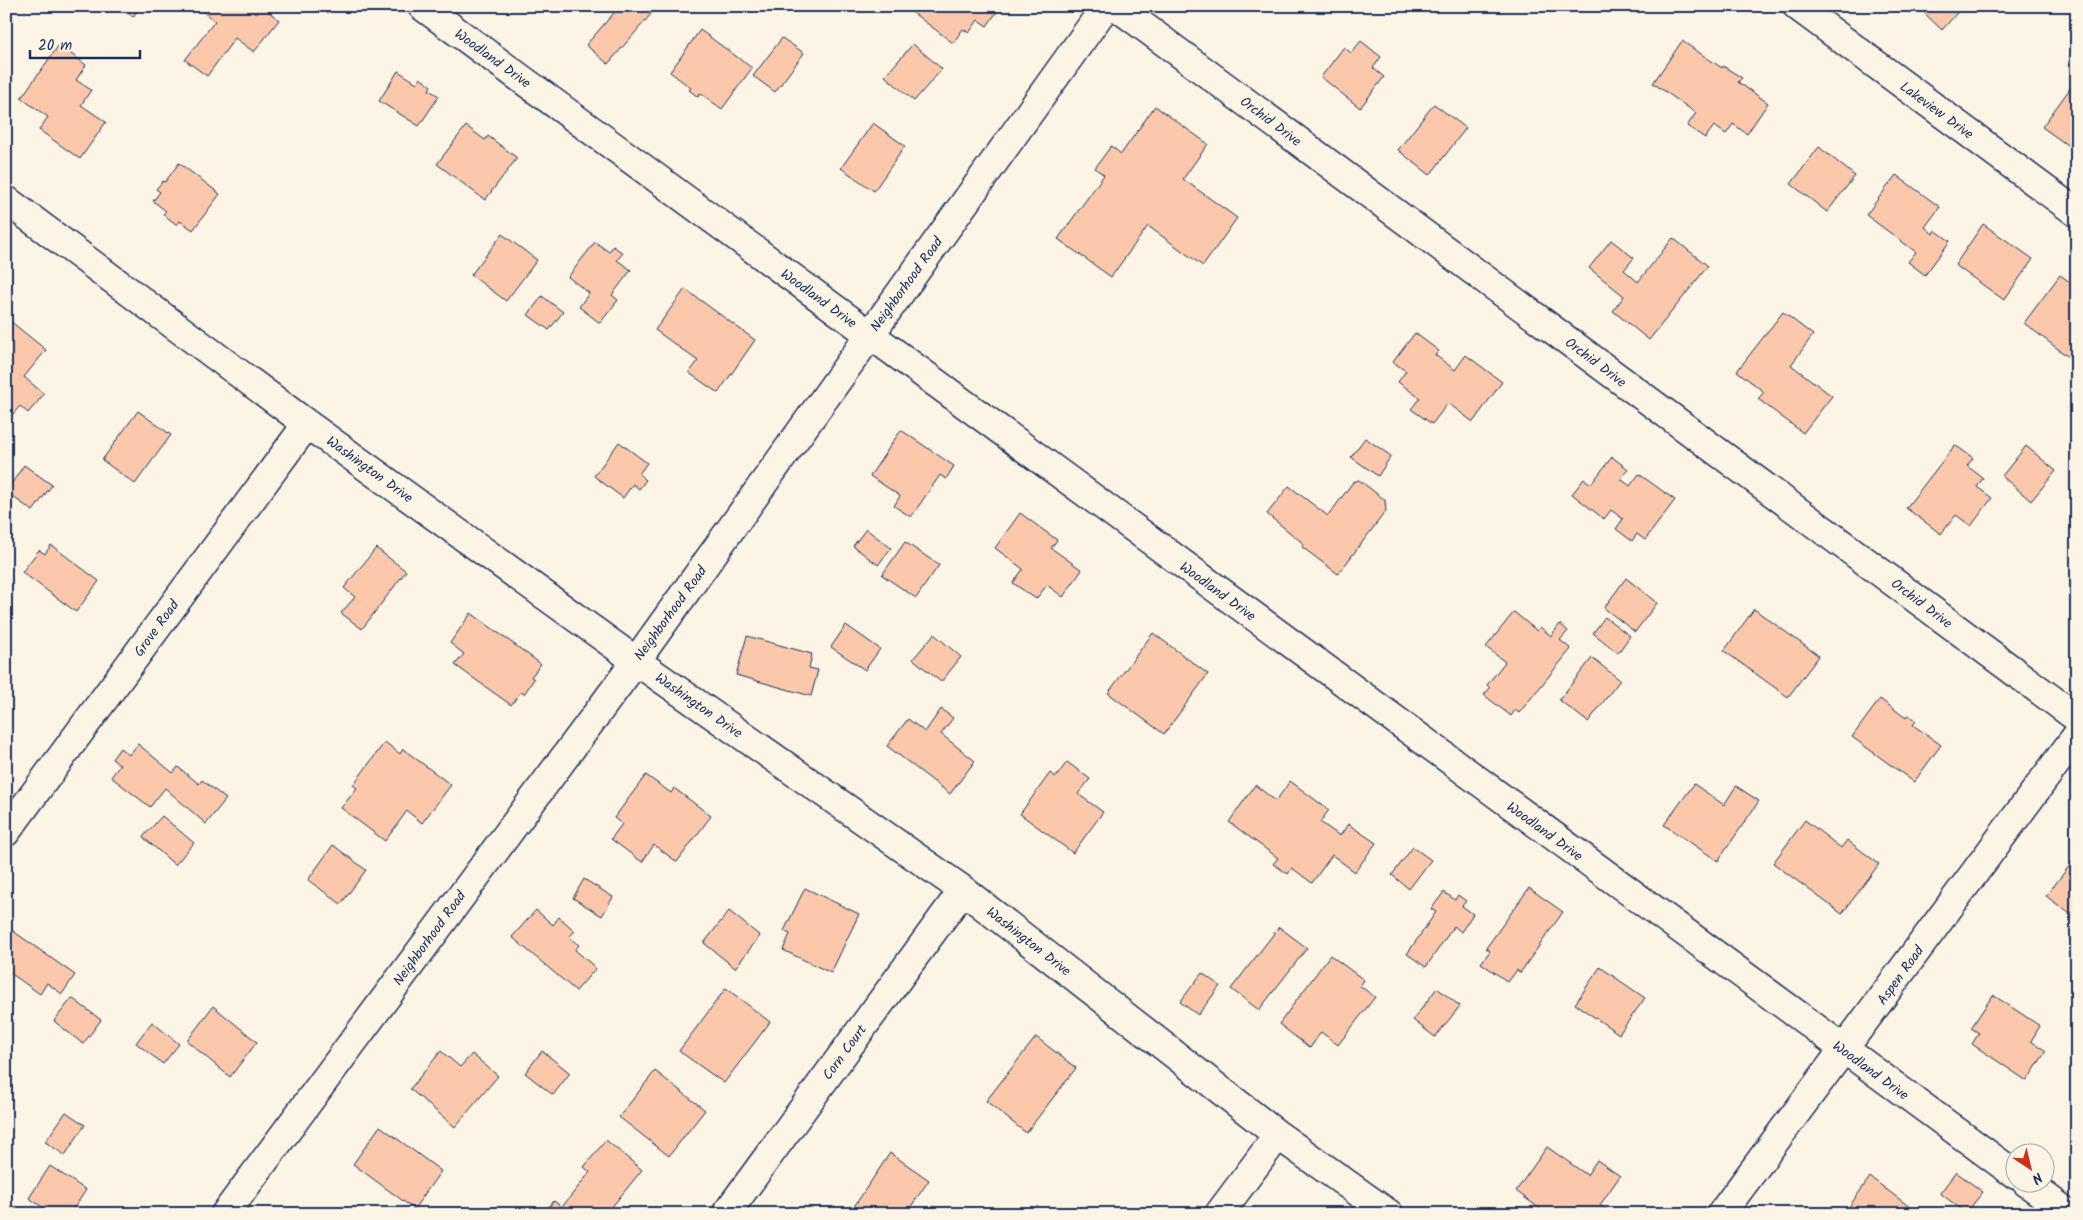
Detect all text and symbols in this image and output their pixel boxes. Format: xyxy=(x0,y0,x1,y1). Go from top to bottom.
street label: Woodland Drive xyxy=(450,23,536,95)
scale bar xyxy=(30,28,140,60)
text: 20 m xyxy=(38,34,72,58)
street label: Lakeview Drive xyxy=(1895,76,1979,146)
street label: Orchid Drive xyxy=(1235,91,1306,153)
street label: Neighborhood Road xyxy=(865,232,949,337)
street label: Woodland Drive xyxy=(776,263,862,335)
street label: Orchid Drive xyxy=(1560,332,1631,394)
street label: Washington Drive xyxy=(321,431,418,509)
street label: Woodland Drive xyxy=(1175,556,1261,628)
street label: Neighborhood Road xyxy=(629,561,713,666)
street label: Orchid Drive xyxy=(1886,573,1957,635)
street label: Grove Road xyxy=(129,595,186,662)
street label: Washington Drive xyxy=(650,667,747,745)
street label: Woodland Drive xyxy=(1502,796,1588,868)
street label: Neighborhood Road xyxy=(388,886,472,991)
street label: Washington Drive xyxy=(981,902,1076,982)
street label: Aspen Road xyxy=(1872,941,1930,1010)
street label: Corn Court xyxy=(817,1020,873,1085)
street label: Woodland Drive xyxy=(1828,1035,1914,1107)
north arrow xyxy=(2006,1142,2056,1192)
text: N xyxy=(2027,1166,2047,1189)

